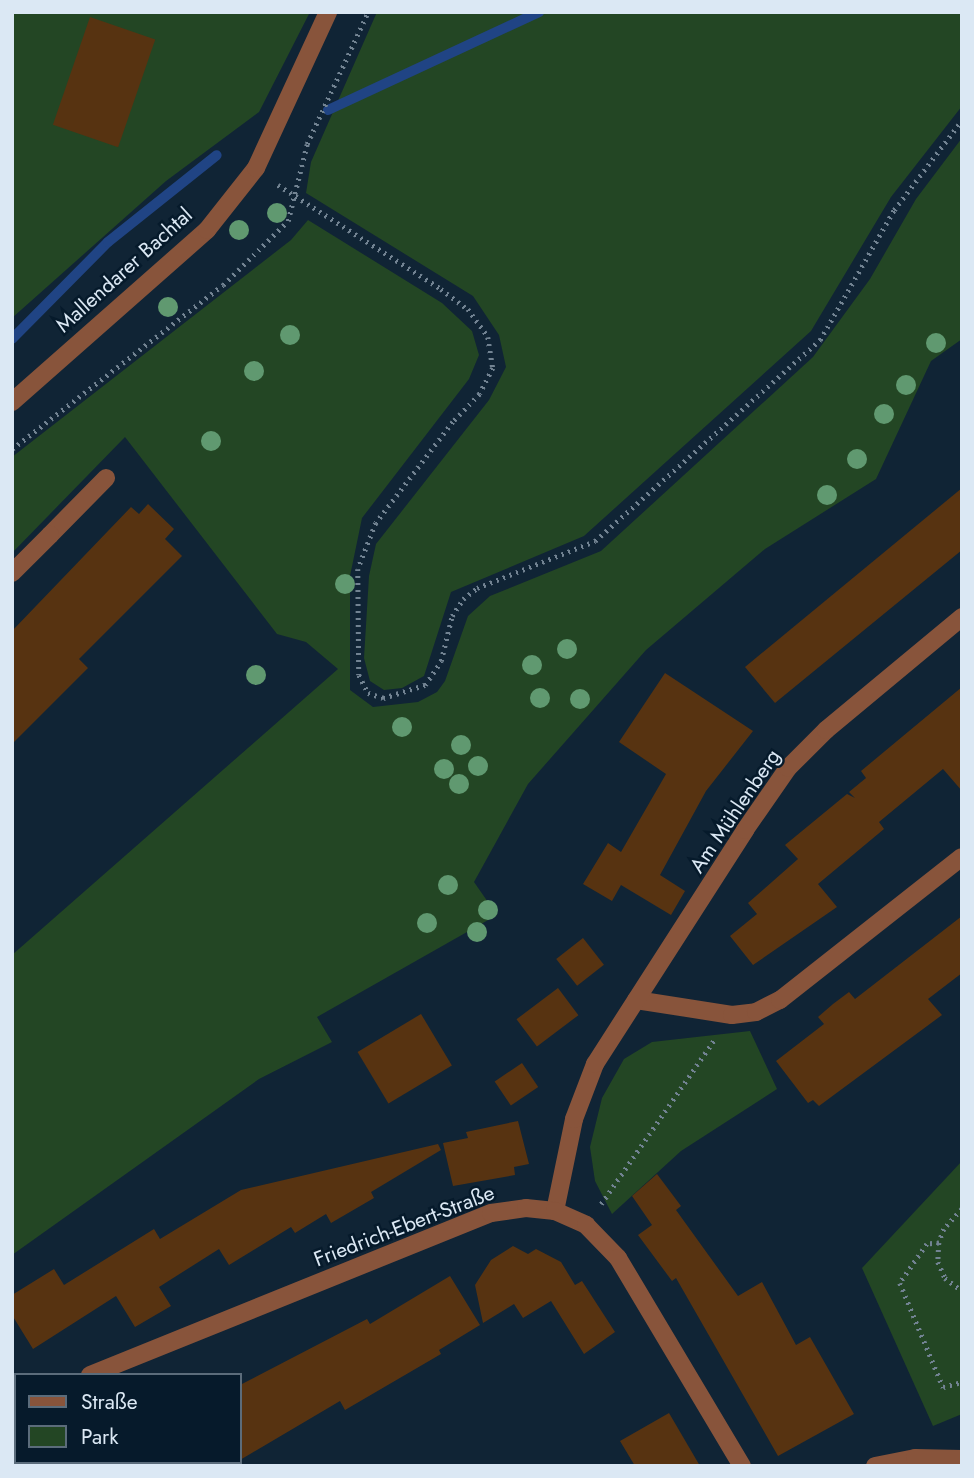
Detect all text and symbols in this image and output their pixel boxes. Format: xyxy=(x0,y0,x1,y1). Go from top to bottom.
street label: Mallendarer Bachtal xyxy=(51,202,197,338)
street label: Am Mühlenberg xyxy=(684,744,786,878)
street label: Friedrich-Ebert-Straße xyxy=(310,1180,498,1272)
legend xyxy=(14,1373,242,1464)
text: Straße xyxy=(81,1387,138,1417)
text: Park xyxy=(81,1422,118,1452)

